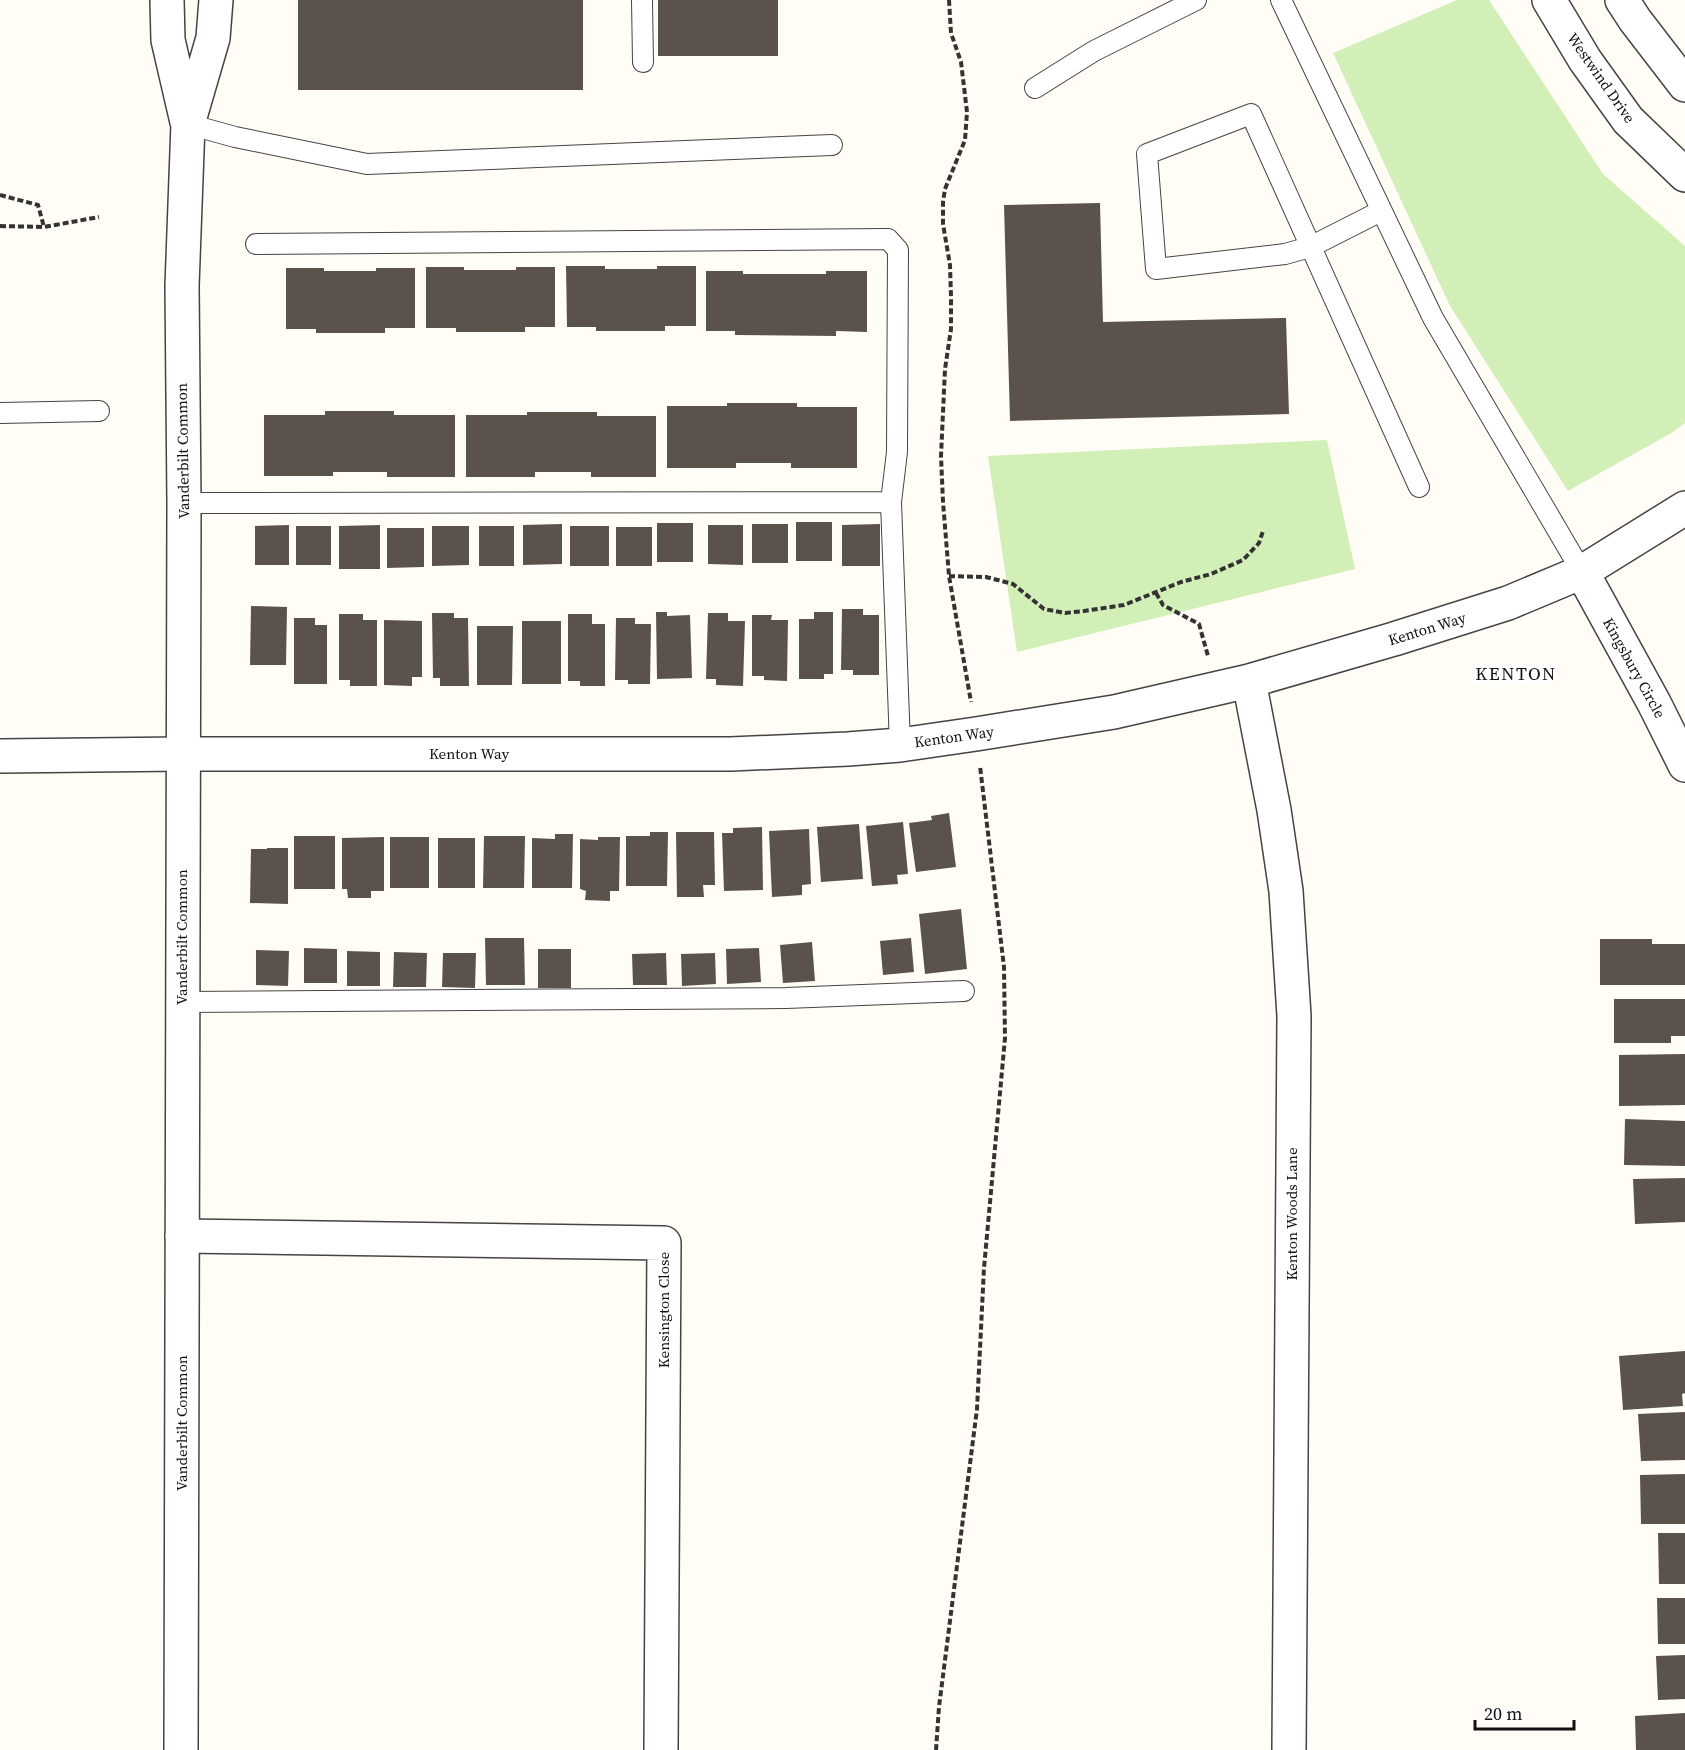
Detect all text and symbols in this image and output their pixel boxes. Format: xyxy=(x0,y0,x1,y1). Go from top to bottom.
street label: Westwind Drive xyxy=(1562,28,1641,127)
street label: Vanderbilt Common xyxy=(171,383,194,519)
street label: Kenton Way xyxy=(1385,607,1469,650)
street label: Kingsbury Circle xyxy=(1598,614,1671,722)
district label: KENTON xyxy=(1475,661,1557,686)
street label: Kenton Way xyxy=(913,720,995,752)
street label: Kenton Way xyxy=(429,743,509,764)
street label: Vanderbilt Common xyxy=(171,869,192,1005)
street label: Kenton Woods Lane xyxy=(1281,1147,1302,1281)
street label: Kensington Close xyxy=(653,1251,674,1368)
street label: Vanderbilt Common xyxy=(171,1355,192,1491)
scale bar xyxy=(1475,1693,1574,1731)
text: 20 m xyxy=(1484,1701,1522,1726)

